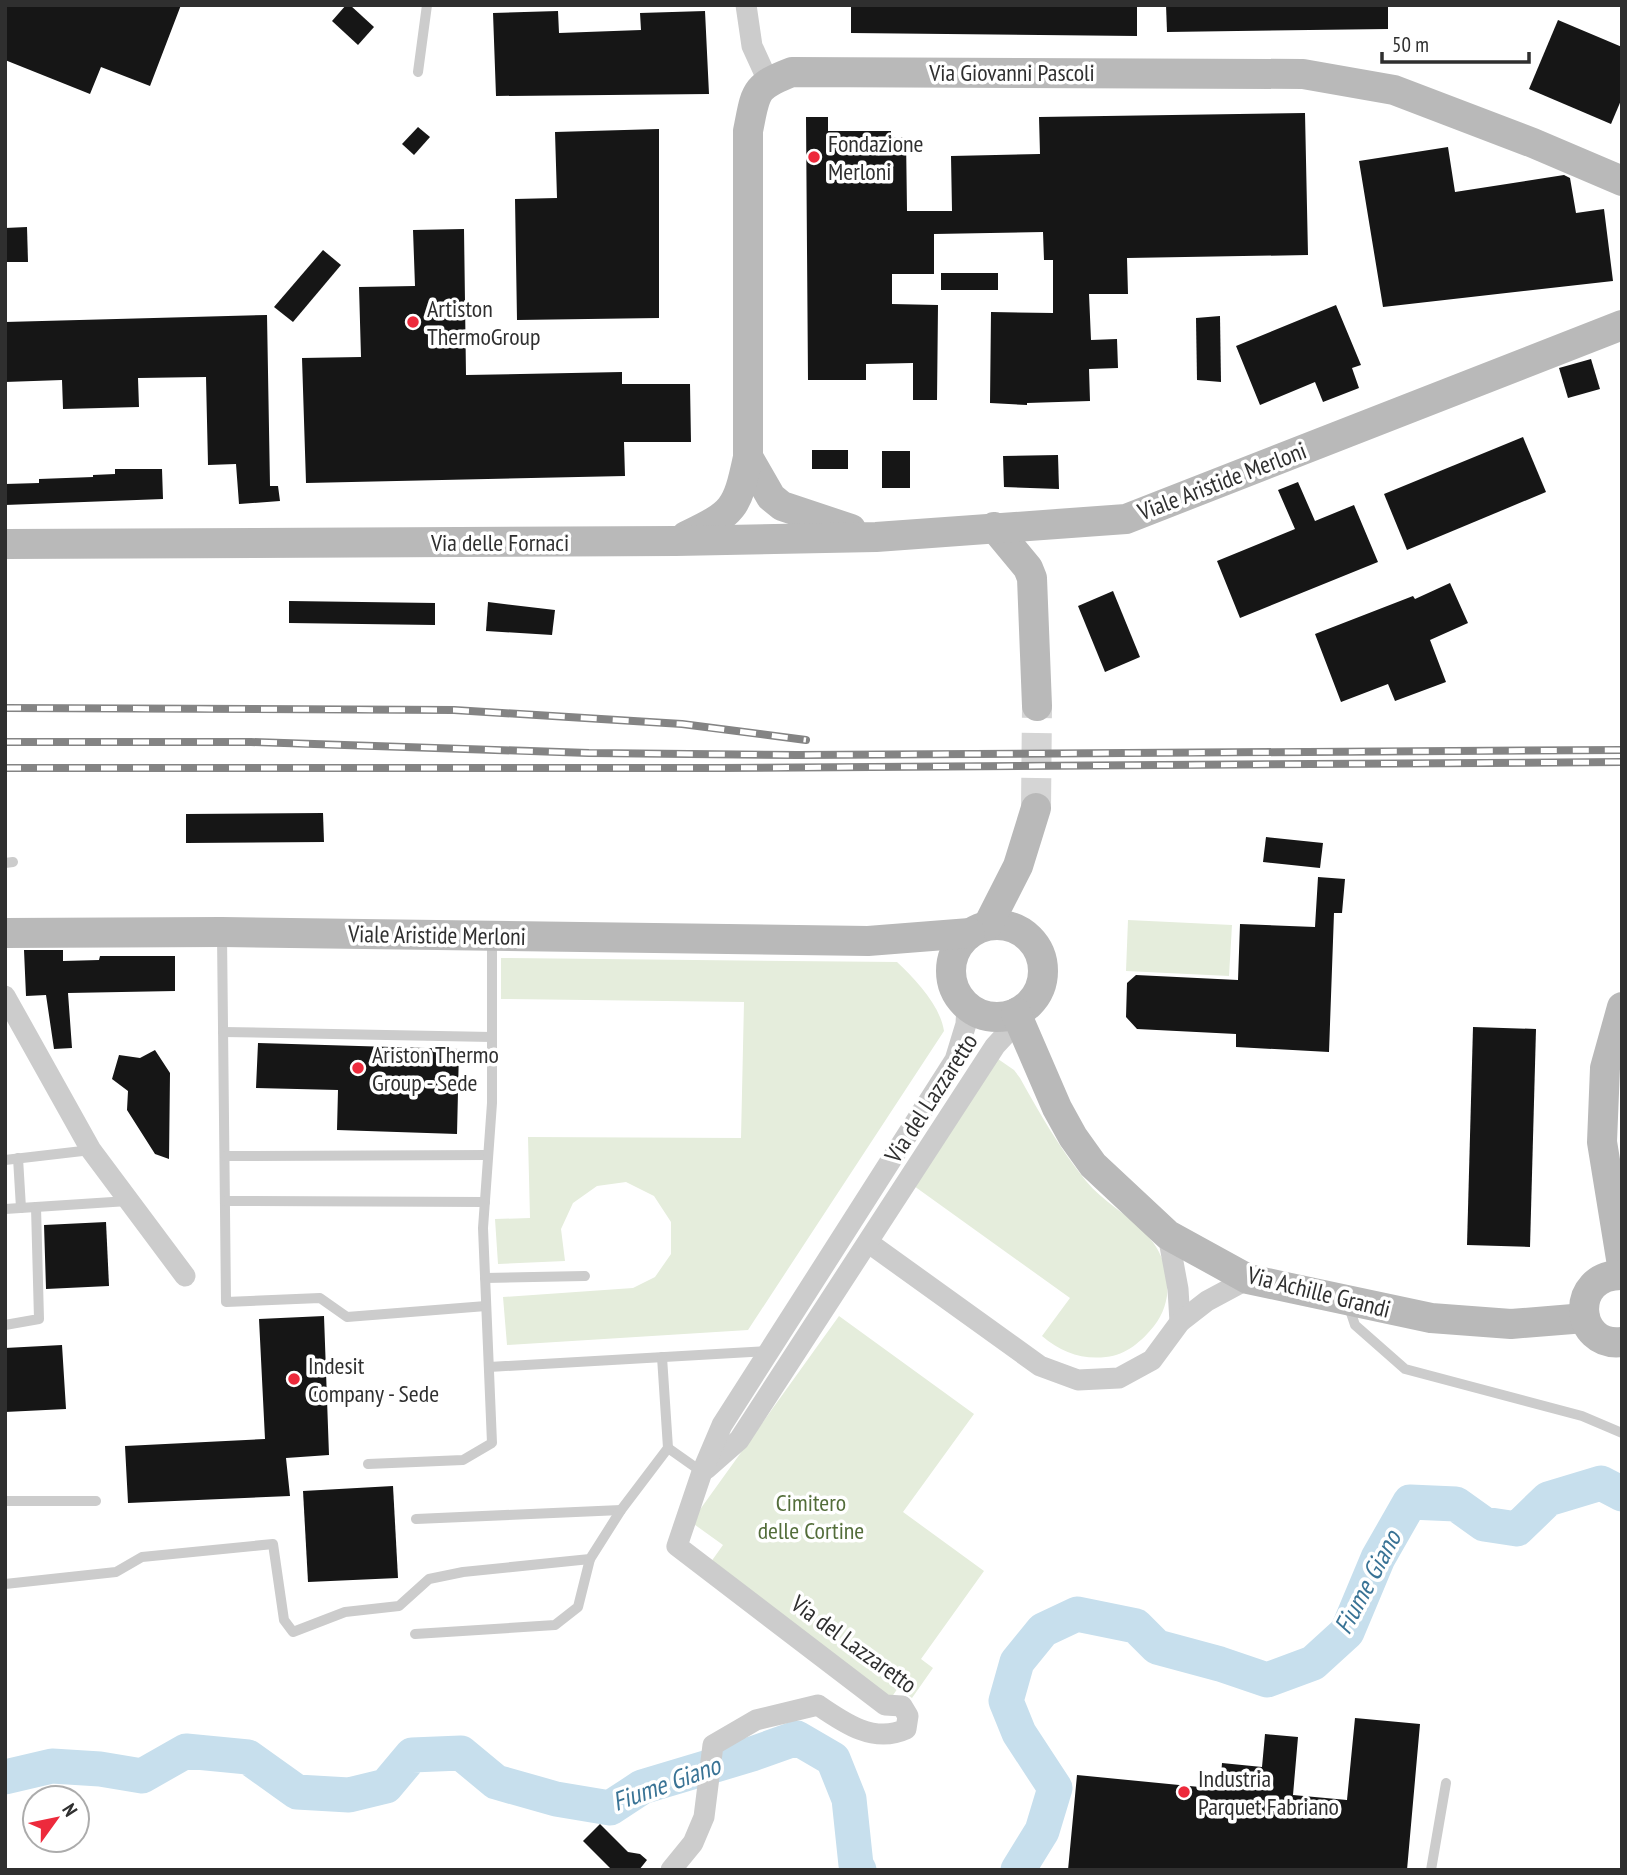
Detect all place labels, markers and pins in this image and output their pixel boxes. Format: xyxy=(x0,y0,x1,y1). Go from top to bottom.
place label: Fondazione Merloni xyxy=(828,128,923,187)
marker: Fondazione Merloni xyxy=(806,149,822,165)
place label: Artiston ThermoGroup xyxy=(427,293,540,352)
marker: Artiston ThermoGroup xyxy=(405,314,421,330)
place label: Ariston Thermo Group - Sede xyxy=(372,1039,499,1098)
marker: Ariston Thermo Group - Sede xyxy=(350,1060,366,1076)
place label: Indesit Company - Sede xyxy=(308,1350,439,1409)
marker: Indesit Company - Sede xyxy=(286,1371,302,1387)
place label: Industria Parquet Fabriano xyxy=(1198,1763,1339,1822)
marker: Industria Parquet Fabriano xyxy=(1176,1784,1192,1800)

